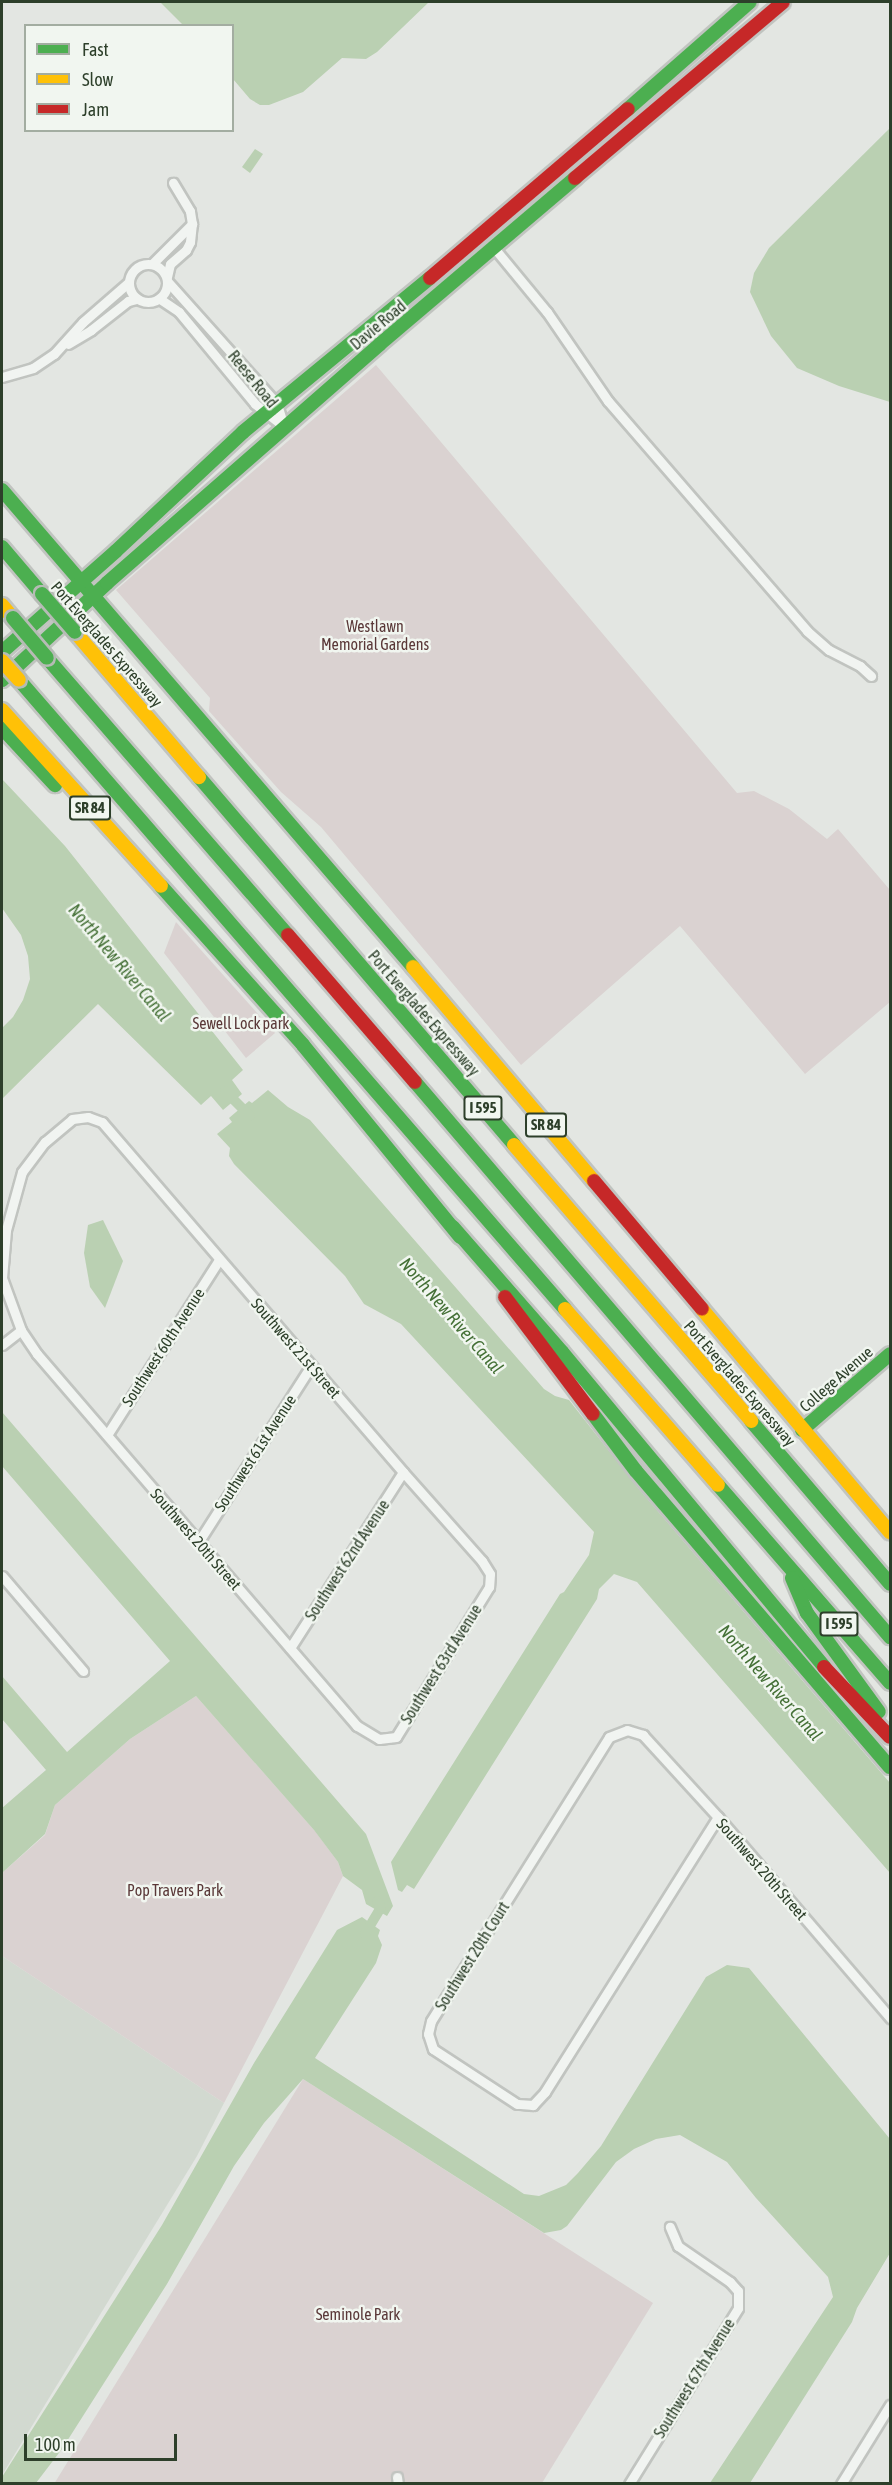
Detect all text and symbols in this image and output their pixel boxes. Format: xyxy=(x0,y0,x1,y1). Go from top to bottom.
legend xyxy=(24,24,234,132)
text: Fast xyxy=(82,39,109,60)
text: Slow xyxy=(82,69,113,90)
text: Jam xyxy=(82,99,109,120)
street label: Davie Road xyxy=(346,296,410,354)
street label: Reese Road xyxy=(224,346,282,412)
street label: Port Everglades Expressway xyxy=(47,577,167,711)
park label: Westlawn Memorial Gardens xyxy=(321,616,429,654)
road number: SR 84 xyxy=(69,796,111,820)
water label: North New River Canal xyxy=(63,900,175,1026)
street label: Port Everglades Expressway xyxy=(364,946,484,1080)
park label: Sewell Lock park xyxy=(193,1013,289,1033)
road number: I 595 xyxy=(462,1096,504,1120)
road number: SR 84 xyxy=(525,1113,567,1137)
water label: North New River Canal xyxy=(395,1253,507,1379)
street label: Southwest 60th Avenue xyxy=(118,1284,208,1410)
street label: Southwest 21st Street xyxy=(247,1294,345,1402)
street label: Port Everglades Expressway xyxy=(680,1316,800,1450)
street label: College Avenue xyxy=(796,1342,876,1416)
street label: Southwest 61st Avenue xyxy=(210,1391,300,1515)
street label: Southwest 20th Street xyxy=(147,1484,245,1594)
street label: Southwest 62nd Avenue xyxy=(301,1496,393,1624)
street label: Southwest 63rd Avenue xyxy=(396,1601,486,1727)
road number: I 595 xyxy=(818,1612,860,1636)
water label: North New River Canal xyxy=(714,1620,826,1746)
street label: Southwest 20th Street xyxy=(713,1814,811,1924)
park label: Pop Travers Park xyxy=(127,1880,223,1900)
street label: Southwest 20th Court xyxy=(431,1898,513,2014)
park label: Seminole Park xyxy=(316,2304,400,2324)
street label: Southwest 67th Avenue xyxy=(649,2315,739,2441)
scale bar xyxy=(27,2422,180,2460)
text: 100 m xyxy=(35,2434,76,2455)

